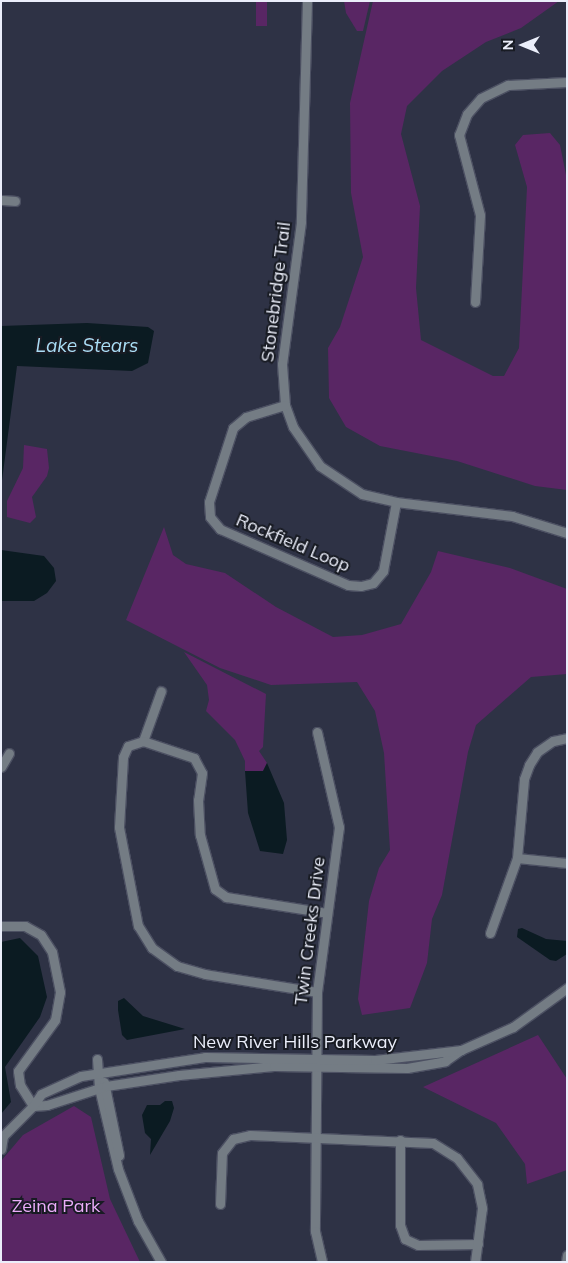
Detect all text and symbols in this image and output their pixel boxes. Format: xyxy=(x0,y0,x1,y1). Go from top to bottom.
north arrow xyxy=(498,20,548,70)
text: N xyxy=(499,40,517,50)
street label: Stonebridge Trail xyxy=(257,221,295,363)
water label: Lake Stears xyxy=(36,335,138,357)
street label: Rockfield Loop xyxy=(233,509,353,577)
street label: Twin Creeks Drive xyxy=(290,856,330,1006)
street label: New River Hills Parkway xyxy=(193,1031,397,1053)
park label: Zeina Park xyxy=(12,1195,100,1217)

